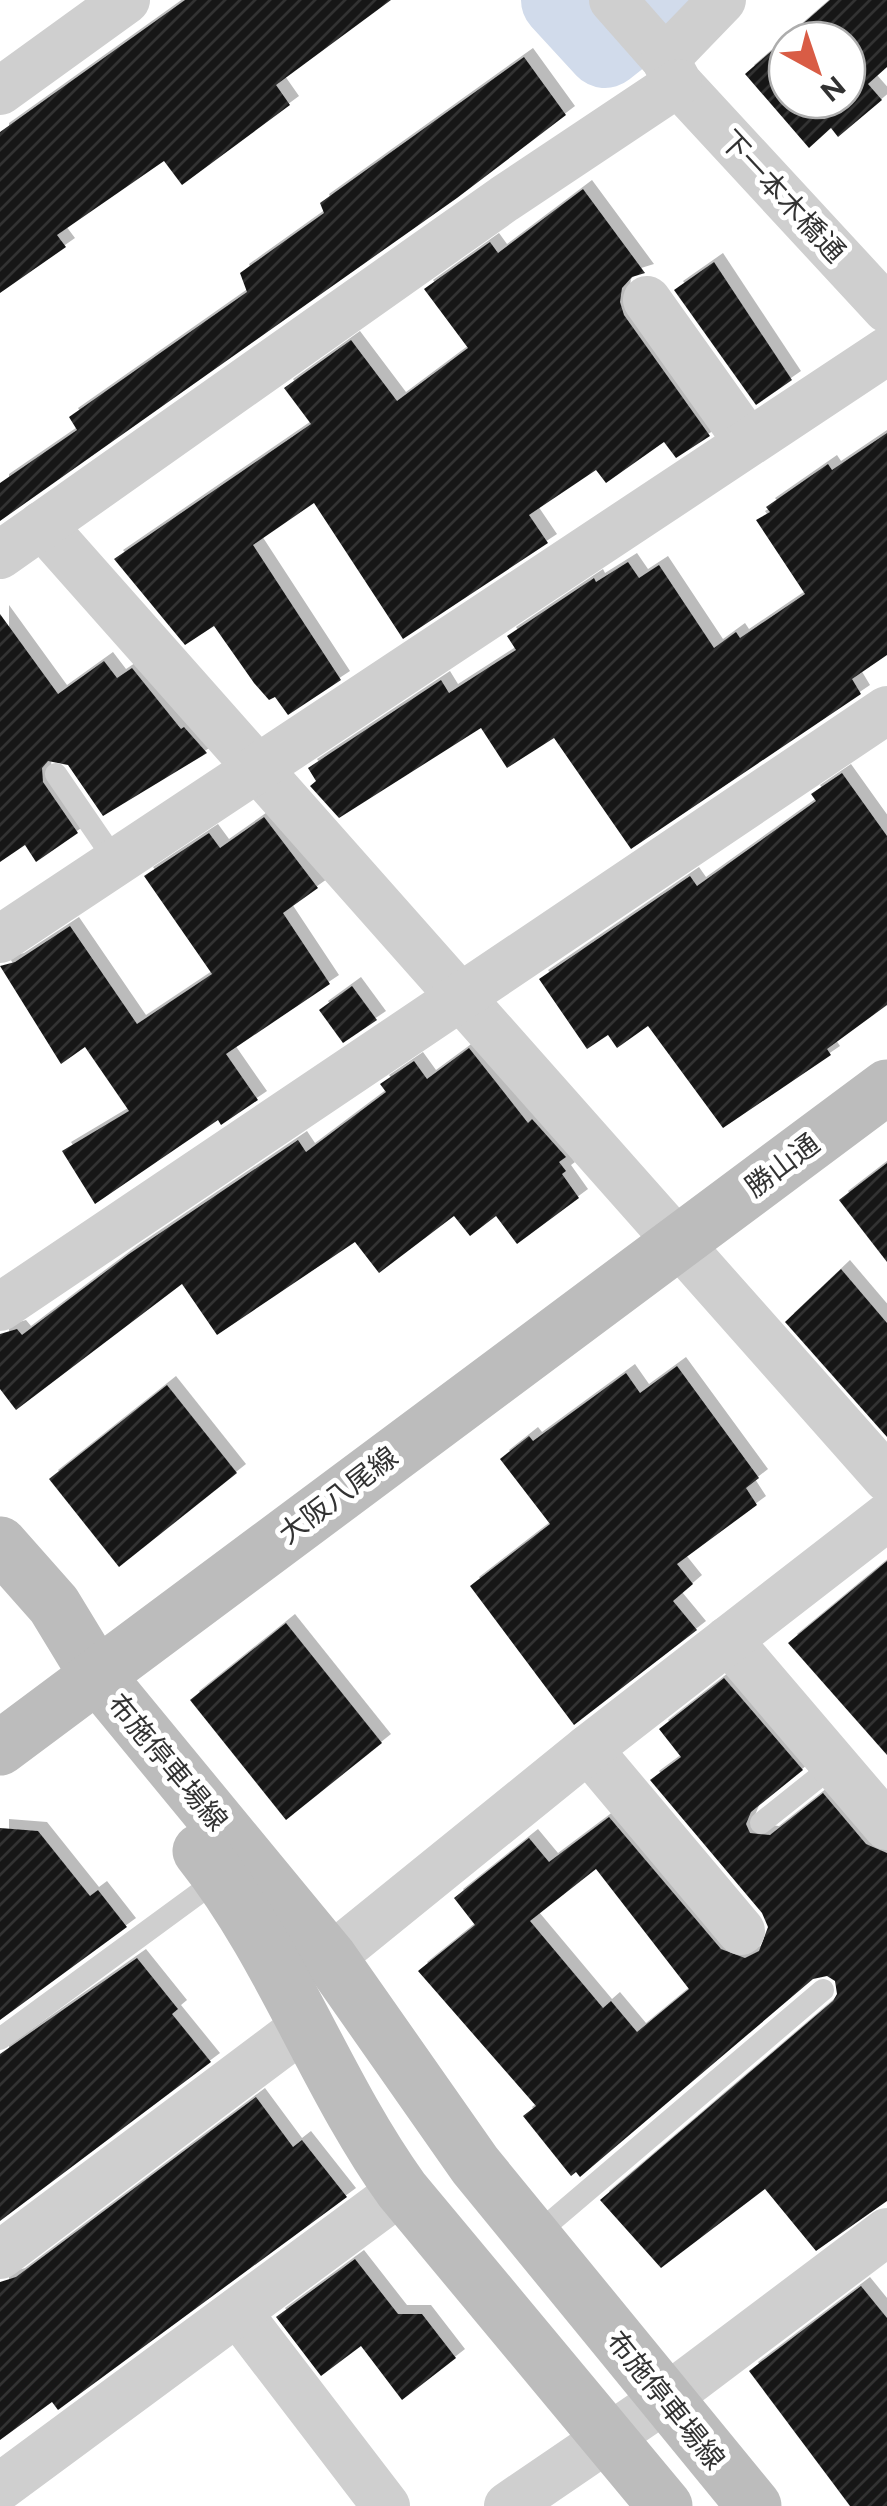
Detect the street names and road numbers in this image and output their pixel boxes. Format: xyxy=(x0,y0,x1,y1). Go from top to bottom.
street label: 下一本木橋通 xyxy=(713,123,853,269)
street label: 勝山通 xyxy=(738,1126,826,1204)
street label: 大阪八尾線 xyxy=(272,1439,404,1551)
street label: 布施停車場線 xyxy=(101,1687,235,1837)
street label: 布施停車場線 xyxy=(600,2324,732,2476)

